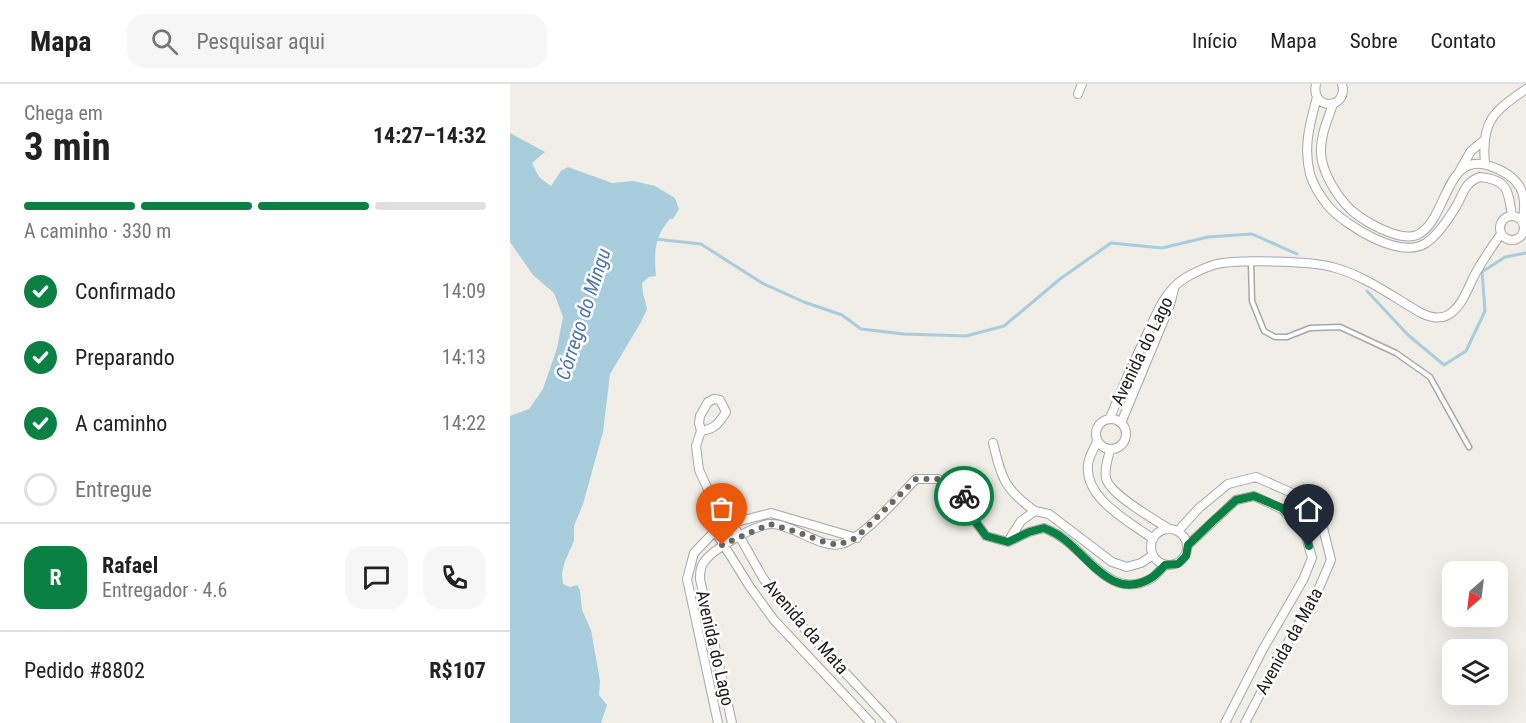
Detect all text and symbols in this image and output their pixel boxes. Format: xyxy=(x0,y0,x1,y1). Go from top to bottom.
search box xyxy=(127,14,547,68)
text: Mapa xyxy=(30,25,91,58)
icon: search xyxy=(148,25,181,58)
text: Pesquisar aqui xyxy=(196,29,325,54)
text: Início xyxy=(1192,29,1237,53)
text: Mapa xyxy=(1270,29,1317,53)
text: Sobre xyxy=(1350,29,1398,53)
text: Contato xyxy=(1431,29,1496,53)
text: Chega em xyxy=(24,101,103,125)
text: 14:27–14:32 xyxy=(373,123,486,148)
text: 3 min xyxy=(24,124,111,170)
text: A caminho · 330 m xyxy=(24,219,171,243)
water label: Córrego do Mingu xyxy=(550,245,616,383)
icon: check xyxy=(24,275,57,308)
text: Confirmado xyxy=(75,279,176,304)
text: 14:09 xyxy=(442,279,486,303)
street label: Avenida do Lago xyxy=(1106,293,1177,408)
icon: check xyxy=(24,341,57,374)
text: Preparando xyxy=(75,345,175,370)
text: 14:13 xyxy=(442,345,486,369)
icon: check xyxy=(24,407,57,440)
text: A caminho xyxy=(75,411,167,436)
text: 14:22 xyxy=(442,411,486,435)
courier xyxy=(934,466,994,526)
text: Entregue xyxy=(75,477,152,502)
icon: bike xyxy=(948,480,981,513)
pin xyxy=(696,483,747,545)
pin xyxy=(1283,484,1334,546)
icon: bag xyxy=(705,492,738,525)
icon: home xyxy=(1292,493,1325,526)
button: chat xyxy=(345,546,408,609)
button: phone xyxy=(423,546,486,609)
text: Rafael xyxy=(102,553,158,578)
north arrow xyxy=(1442,561,1508,627)
map controls xyxy=(1442,561,1508,705)
text: R xyxy=(49,565,62,590)
street label: Avenida da Mata xyxy=(760,575,853,678)
text: Entregador · 4.6 xyxy=(102,578,227,602)
street label: Avenida da Mata xyxy=(1251,584,1326,698)
street label: Avenida do Lago xyxy=(692,588,739,708)
button: layers xyxy=(1442,639,1508,705)
text: Pedido #8802 xyxy=(24,658,145,683)
text: R$107 xyxy=(429,658,486,683)

